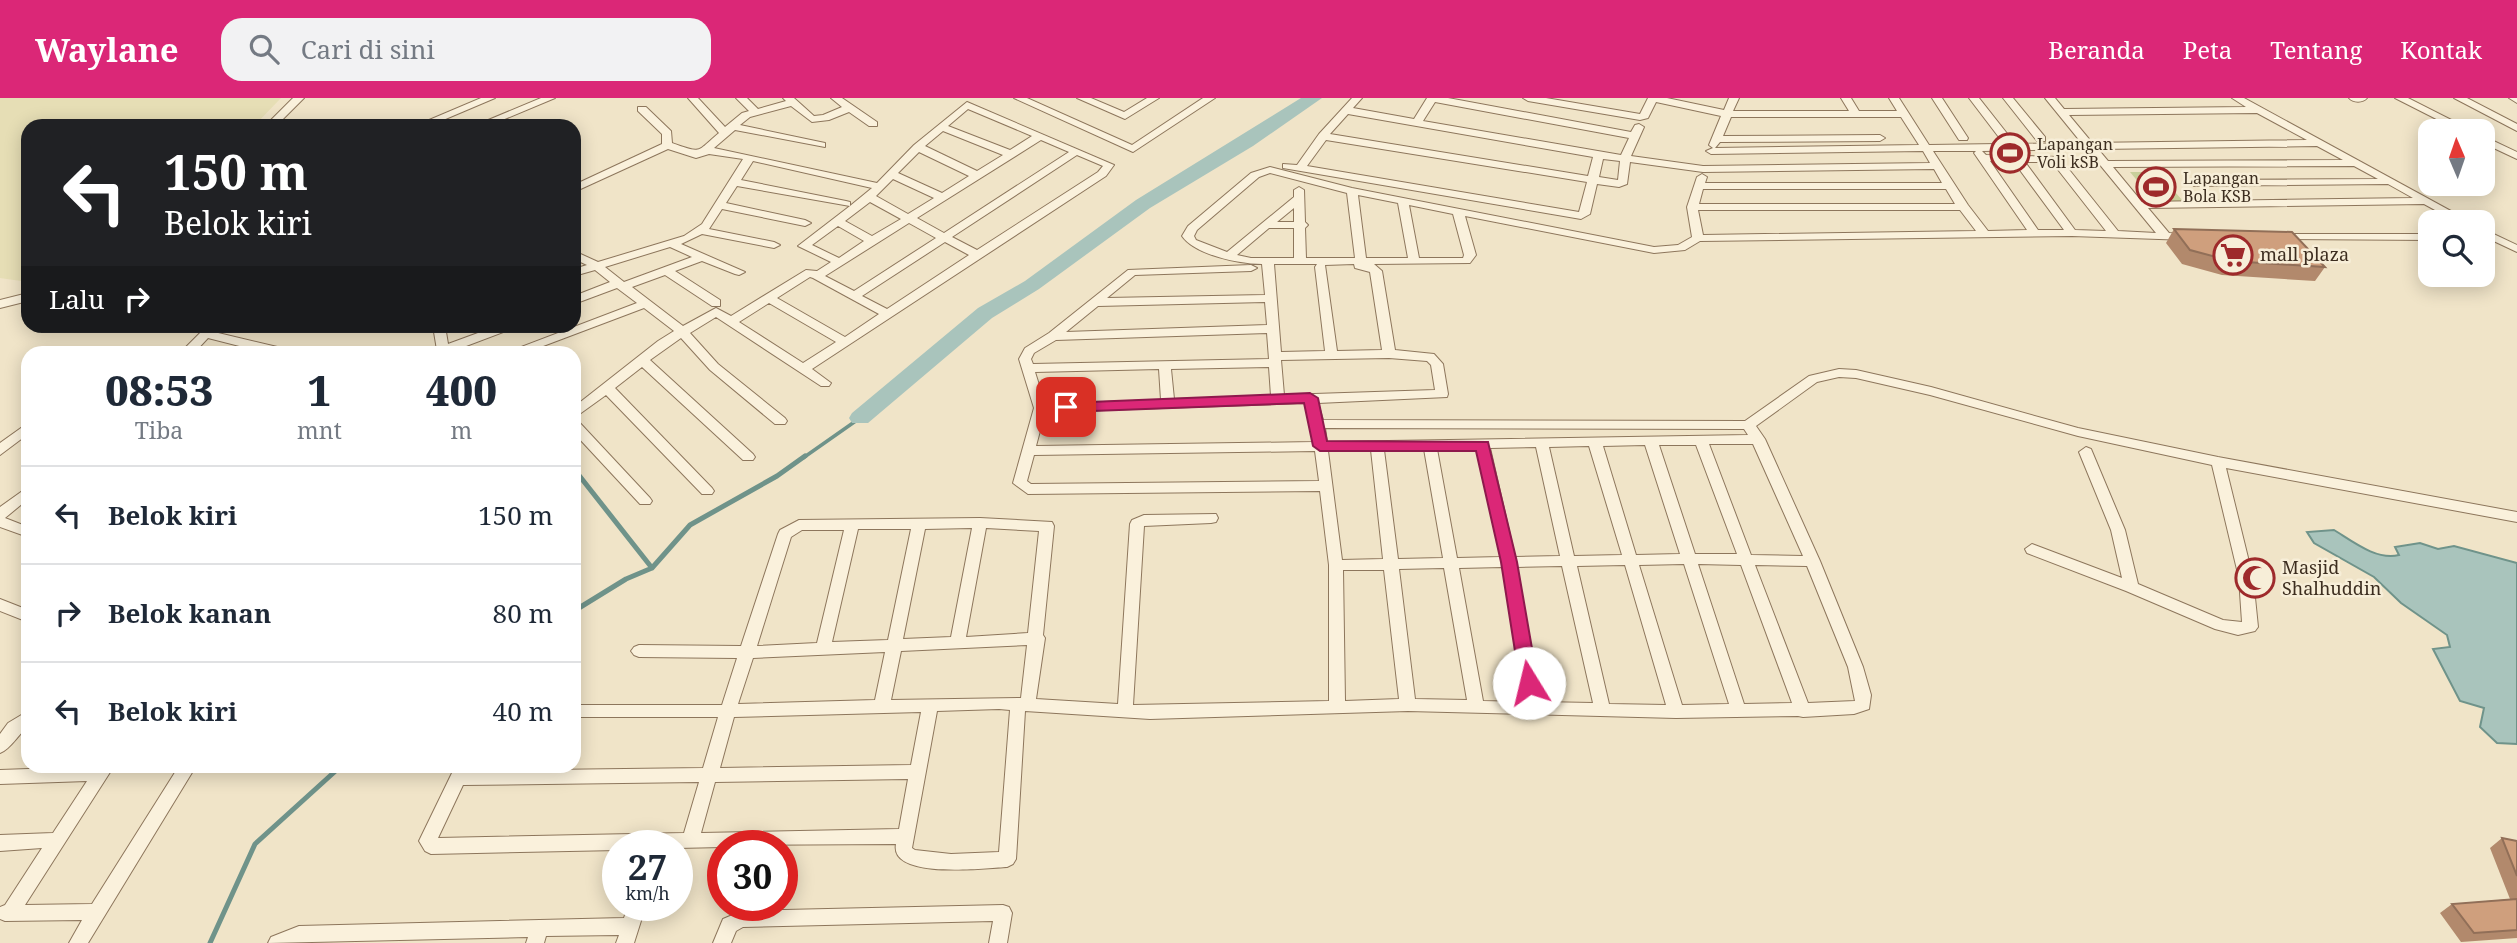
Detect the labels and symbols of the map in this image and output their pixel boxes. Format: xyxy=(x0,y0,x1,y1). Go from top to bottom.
north arrow xyxy=(2418,119,2496,196)
sports icon: Lapangan Voli kSB xyxy=(1989,132,2031,174)
place label: Lapangan Voli kSB xyxy=(2037,133,2113,173)
sports icon: Lapangan Bola KSB xyxy=(2135,166,2177,208)
place label: Lapangan Bola KSB xyxy=(2183,167,2259,207)
supermarket icon: mall plaza xyxy=(2212,234,2254,276)
place label: mall plaza xyxy=(2260,242,2349,266)
pin xyxy=(1036,377,1096,437)
place label: Masjid Shalhuddin xyxy=(2282,555,2382,600)
mosque icon: Masjid Shalhuddin xyxy=(2234,557,2276,599)
position arrow xyxy=(1492,646,1566,720)
speed limit sign: 30 xyxy=(707,830,798,921)

